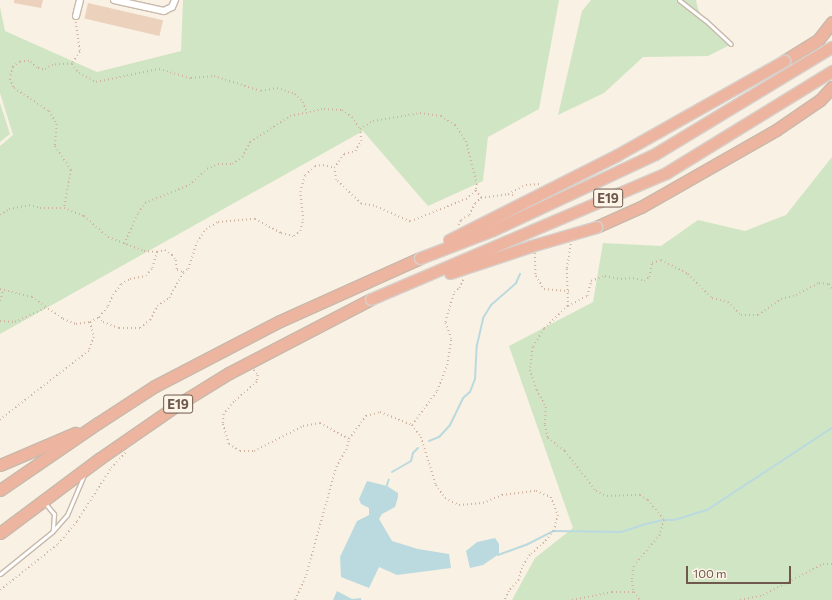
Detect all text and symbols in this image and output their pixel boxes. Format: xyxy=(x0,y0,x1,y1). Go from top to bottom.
road number: E19 xyxy=(593,187,623,209)
road number: E19 xyxy=(163,393,193,415)
scale bar xyxy=(688,558,793,584)
text: 100 m xyxy=(693,566,727,580)

